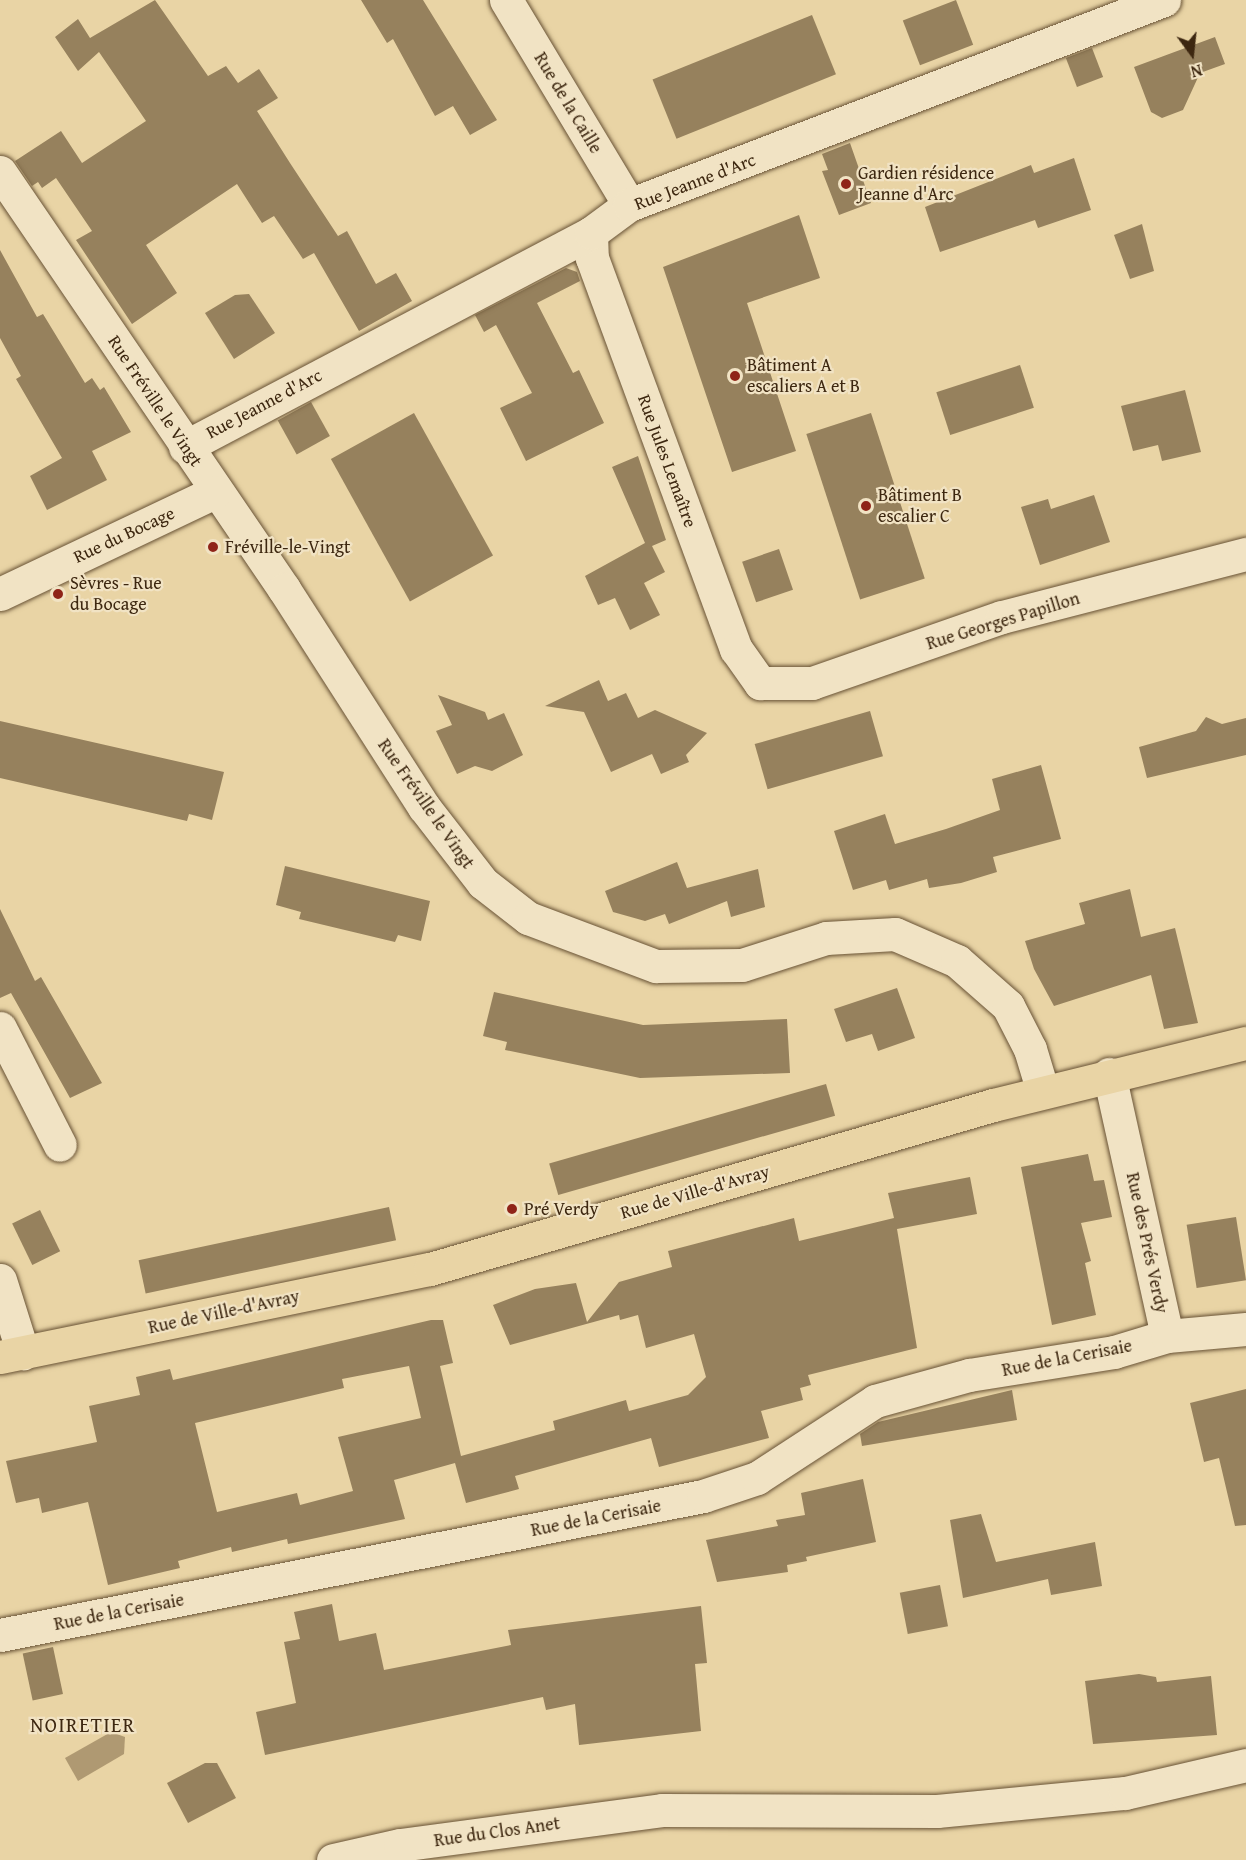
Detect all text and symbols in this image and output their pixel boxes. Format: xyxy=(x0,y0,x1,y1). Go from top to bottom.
north arrow xyxy=(1162,24,1222,84)
street label: Rue de la Caille xyxy=(529,49,607,157)
text: N xyxy=(1188,58,1205,84)
street label: Rue Jeanne d'Arc xyxy=(631,149,759,215)
place label: Gardien résidence Jeanne d'Arc xyxy=(858,163,994,206)
marker: Gardien résidence Jeanne d'Arc xyxy=(839,177,853,191)
street label: Rue Fréville le Vingt xyxy=(103,331,207,471)
place label: Bâtiment A escaliers A et B xyxy=(747,355,860,398)
street label: Rue Jeanne d'Arc xyxy=(202,364,326,444)
marker: Bâtiment A escaliers A et B xyxy=(728,369,742,383)
street label: Rue Jules Lemaître xyxy=(633,392,701,530)
place label: Bâtiment B escalier C xyxy=(878,485,962,528)
marker: Bâtiment B escalier C xyxy=(859,499,873,513)
street label: Rue du Bocage xyxy=(70,502,178,568)
place label: Fréville-le-Vingt xyxy=(225,536,350,558)
marker: Fréville-le-Vingt xyxy=(206,540,220,554)
place label: Sèvres - Rue du Bocage xyxy=(70,573,162,616)
marker: Sèvres - Rue du Bocage xyxy=(51,587,65,601)
street label: Rue Georges Papillon xyxy=(924,587,1082,655)
street label: Rue Fréville le Vingt xyxy=(373,735,479,873)
street label: Rue de Ville-d'Avray xyxy=(618,1160,772,1224)
street label: Rue des Prés Verdy xyxy=(1122,1171,1172,1315)
place label: Pré Verdy xyxy=(524,1198,598,1220)
marker: Pré Verdy xyxy=(505,1202,519,1216)
street label: Rue de Ville-d'Avray xyxy=(146,1285,302,1339)
street label: Rue de la Cerisaie xyxy=(1000,1335,1134,1381)
street label: Rue de la Cerisaie xyxy=(529,1495,663,1541)
street label: Rue de la Cerisaie xyxy=(52,1589,186,1635)
district label: NOIRETIER xyxy=(30,1712,136,1736)
street label: Rue du Clos Anet xyxy=(433,1812,561,1852)

